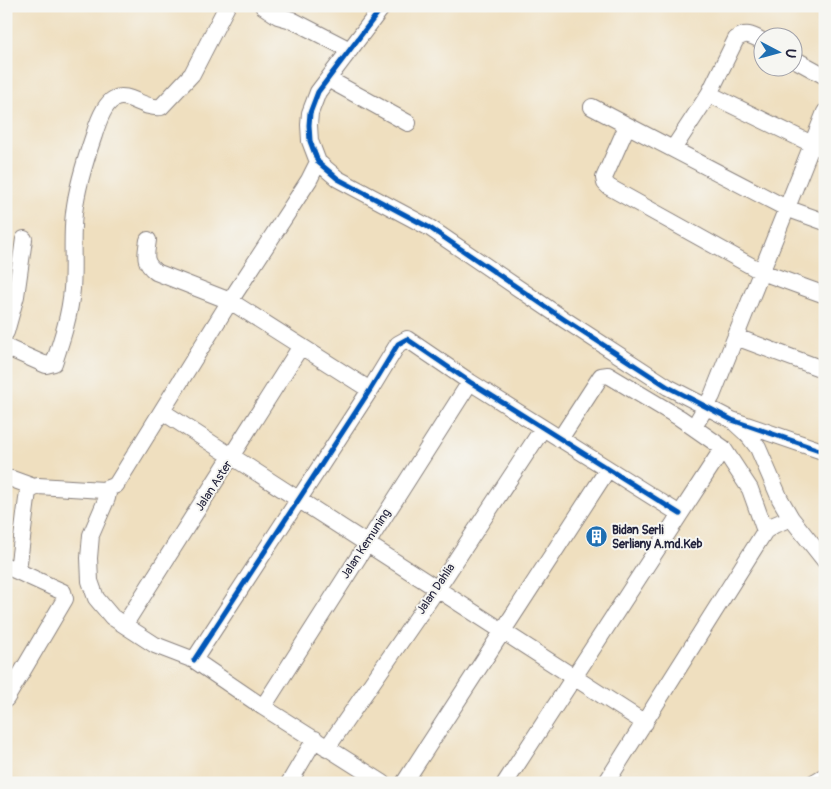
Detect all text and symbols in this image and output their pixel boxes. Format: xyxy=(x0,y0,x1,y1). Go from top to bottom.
north arrow xyxy=(754,28,804,78)
text: U xyxy=(781,48,799,59)
street label: Jalan Aster xyxy=(192,457,236,514)
street label: Jalan Kemuning xyxy=(338,506,394,582)
place label: Bidan Serli Serliany A.md.Keb xyxy=(612,523,702,552)
building icon: Bidan Serli Serliany A.md.Keb xyxy=(584,525,608,549)
street label: Jalan Dahlia xyxy=(414,560,459,617)

